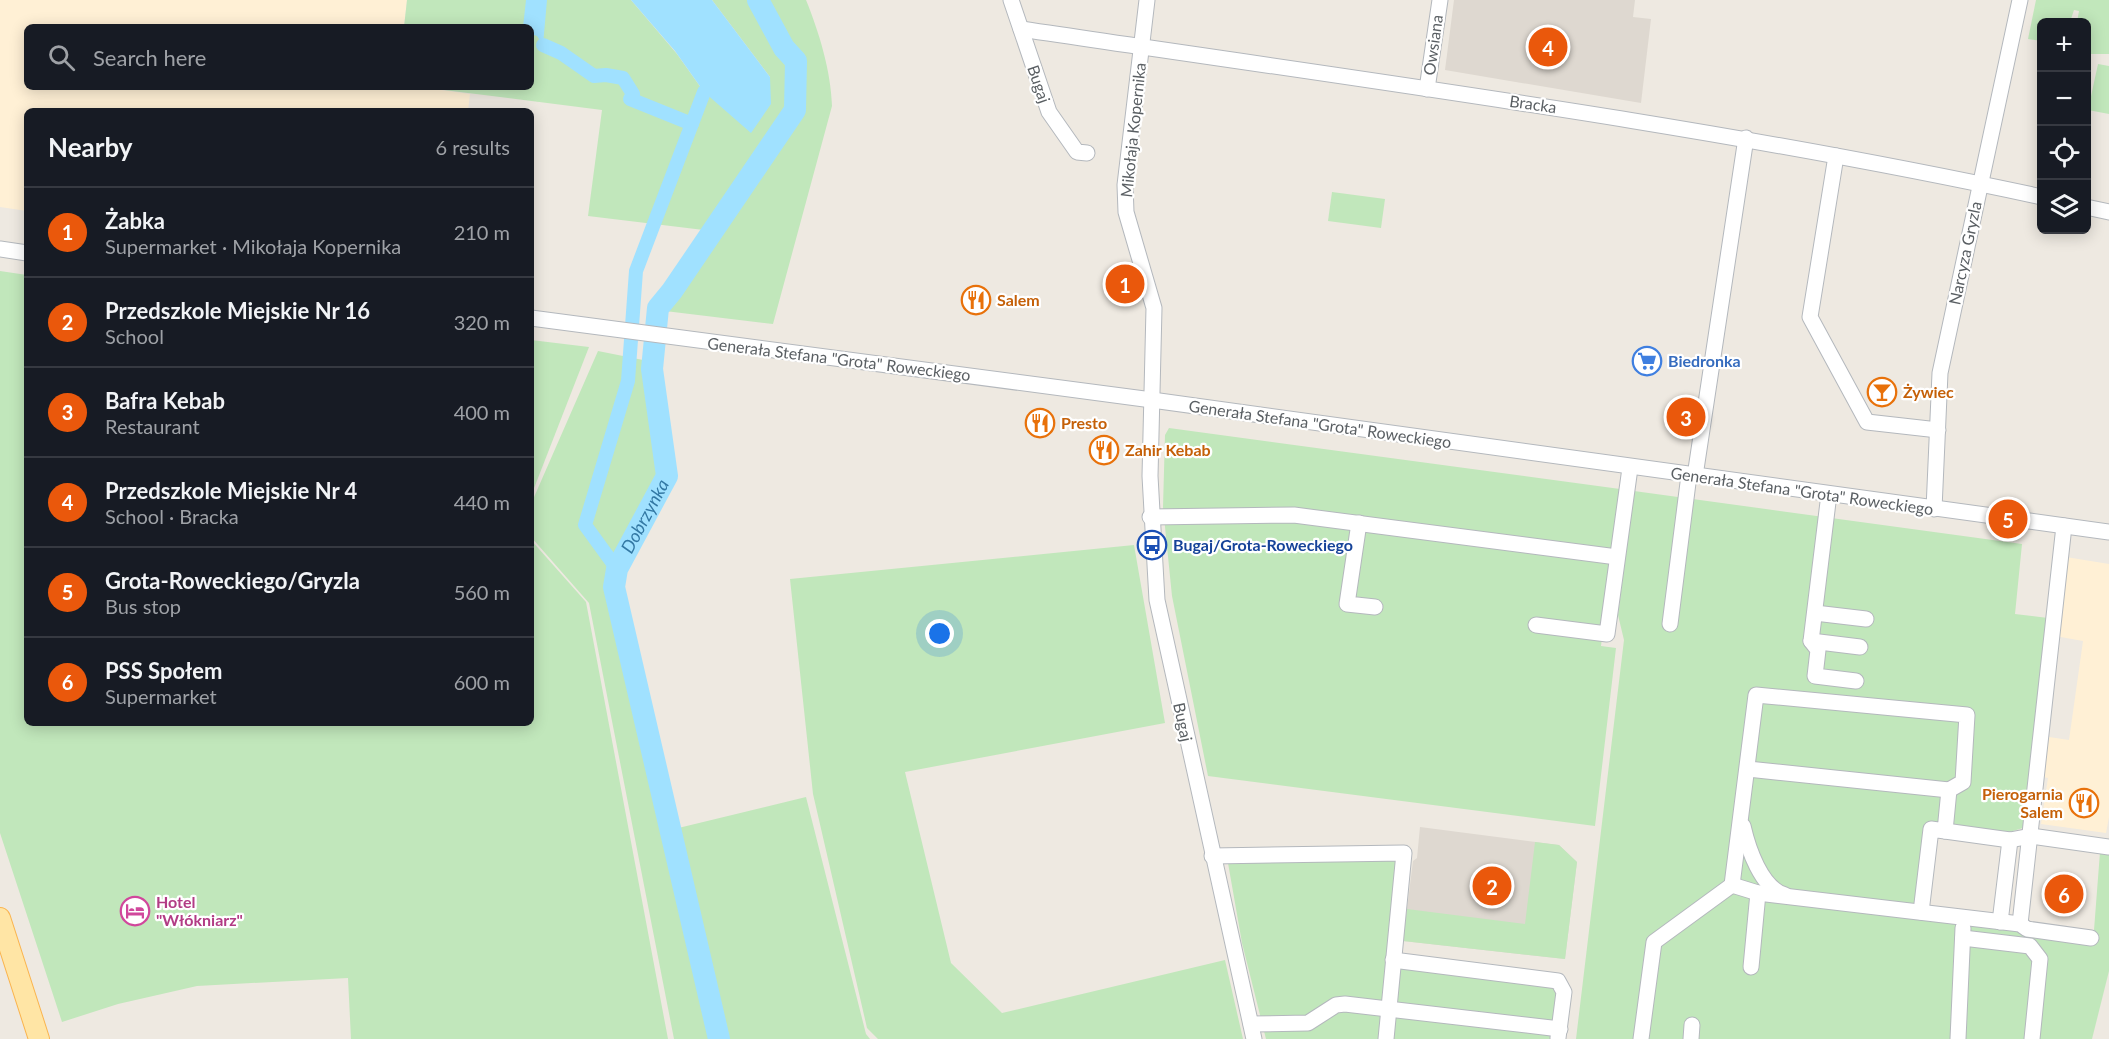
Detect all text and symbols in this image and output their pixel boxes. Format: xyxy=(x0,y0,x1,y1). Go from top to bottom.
street label: Owsiana xyxy=(1419,13,1446,76)
map controls xyxy=(2037,18,2091,234)
button: + xyxy=(2037,18,2091,72)
search box xyxy=(24,24,534,90)
pin: 4 xyxy=(1528,24,1568,70)
icon: search xyxy=(45,41,78,74)
text: Search here xyxy=(93,44,206,71)
street label: Bugaj xyxy=(1024,62,1055,105)
street label: Mikołaja Kopernika xyxy=(1116,62,1149,198)
button: − xyxy=(2037,72,2091,126)
street label: Bracka xyxy=(1508,91,1558,116)
button: locate xyxy=(2037,126,2091,180)
text: Nearby xyxy=(48,131,133,163)
text: 6 results xyxy=(435,135,510,159)
button: layers xyxy=(2037,180,2091,234)
street label: Narcyza Gryzla xyxy=(1944,199,1985,306)
text: Żabka xyxy=(105,207,165,234)
text: 1 xyxy=(62,220,73,244)
text: 210 m xyxy=(454,220,510,244)
text: Supermarket · Mikołaja Kopernika xyxy=(105,234,401,258)
pin: 1 xyxy=(1106,262,1144,306)
restaurant icon: Salem xyxy=(960,284,992,316)
place label: Salem xyxy=(997,290,1040,309)
text: Przedszkole Miejskie Nr 16 xyxy=(105,297,370,324)
text: 2 xyxy=(62,310,73,334)
text: 320 m xyxy=(454,310,510,334)
text: School xyxy=(105,324,164,348)
street label: Generała Stefana "Grota" Roweckiego xyxy=(706,333,972,384)
supermarket icon: Biedronka xyxy=(1631,345,1663,377)
place label: Biedronka xyxy=(1668,351,1741,370)
bar icon: Żywiec xyxy=(1866,376,1898,408)
place label: Żywiec xyxy=(1903,382,1954,401)
text: Bafra Kebab xyxy=(105,387,225,414)
pin: 3 xyxy=(1666,394,1706,440)
street label: Generała Stefana "Grota" Roweckiego xyxy=(1188,396,1453,451)
text: 3 xyxy=(62,400,73,424)
text: 400 m xyxy=(454,400,510,424)
restaurant icon: Presto xyxy=(1024,407,1056,439)
place label: Presto xyxy=(1061,413,1107,432)
text: Restaurant xyxy=(105,414,200,438)
restaurant icon: Zahir Kebab xyxy=(1088,434,1120,466)
place label: Zahir Kebab xyxy=(1125,440,1211,459)
street label: Generała Stefana "Grota" Roweckiego xyxy=(1670,463,1935,518)
water label: Dobrzynka xyxy=(616,475,673,557)
text: Przedszkole Miejskie Nr 4 xyxy=(105,477,357,504)
text: 4 xyxy=(62,490,73,514)
text: 440 m xyxy=(454,490,510,514)
pin: 5 xyxy=(1988,496,2028,542)
text: School · Bracka xyxy=(105,504,239,528)
bus stop icon: Bugaj/Grota-Roweckiego xyxy=(1136,529,1168,561)
place label: Bugaj/Grota-Roweckiego xyxy=(1173,535,1353,554)
text: Grota-Roweckiego/Gryzla xyxy=(105,567,360,594)
text: 5 xyxy=(62,580,73,604)
text: 560 m xyxy=(454,580,510,604)
text: Bus stop xyxy=(105,594,181,618)
your location xyxy=(925,619,954,648)
text: PSS Społem xyxy=(105,657,223,684)
text: 6 xyxy=(62,670,73,694)
text: 600 m xyxy=(454,670,510,694)
text: Supermarket xyxy=(105,684,217,708)
street label: Bugaj xyxy=(1170,701,1197,743)
place label: Pierogarnia Salem xyxy=(1982,784,2063,821)
restaurant icon: Pierogarnia Salem xyxy=(2068,787,2100,819)
pin: 2 xyxy=(1472,864,1512,908)
pin: 6 xyxy=(2044,872,2084,916)
place label: Hotel "Włókniarz" xyxy=(156,892,243,929)
hotel icon: Hotel "Włókniarz" xyxy=(119,895,151,927)

